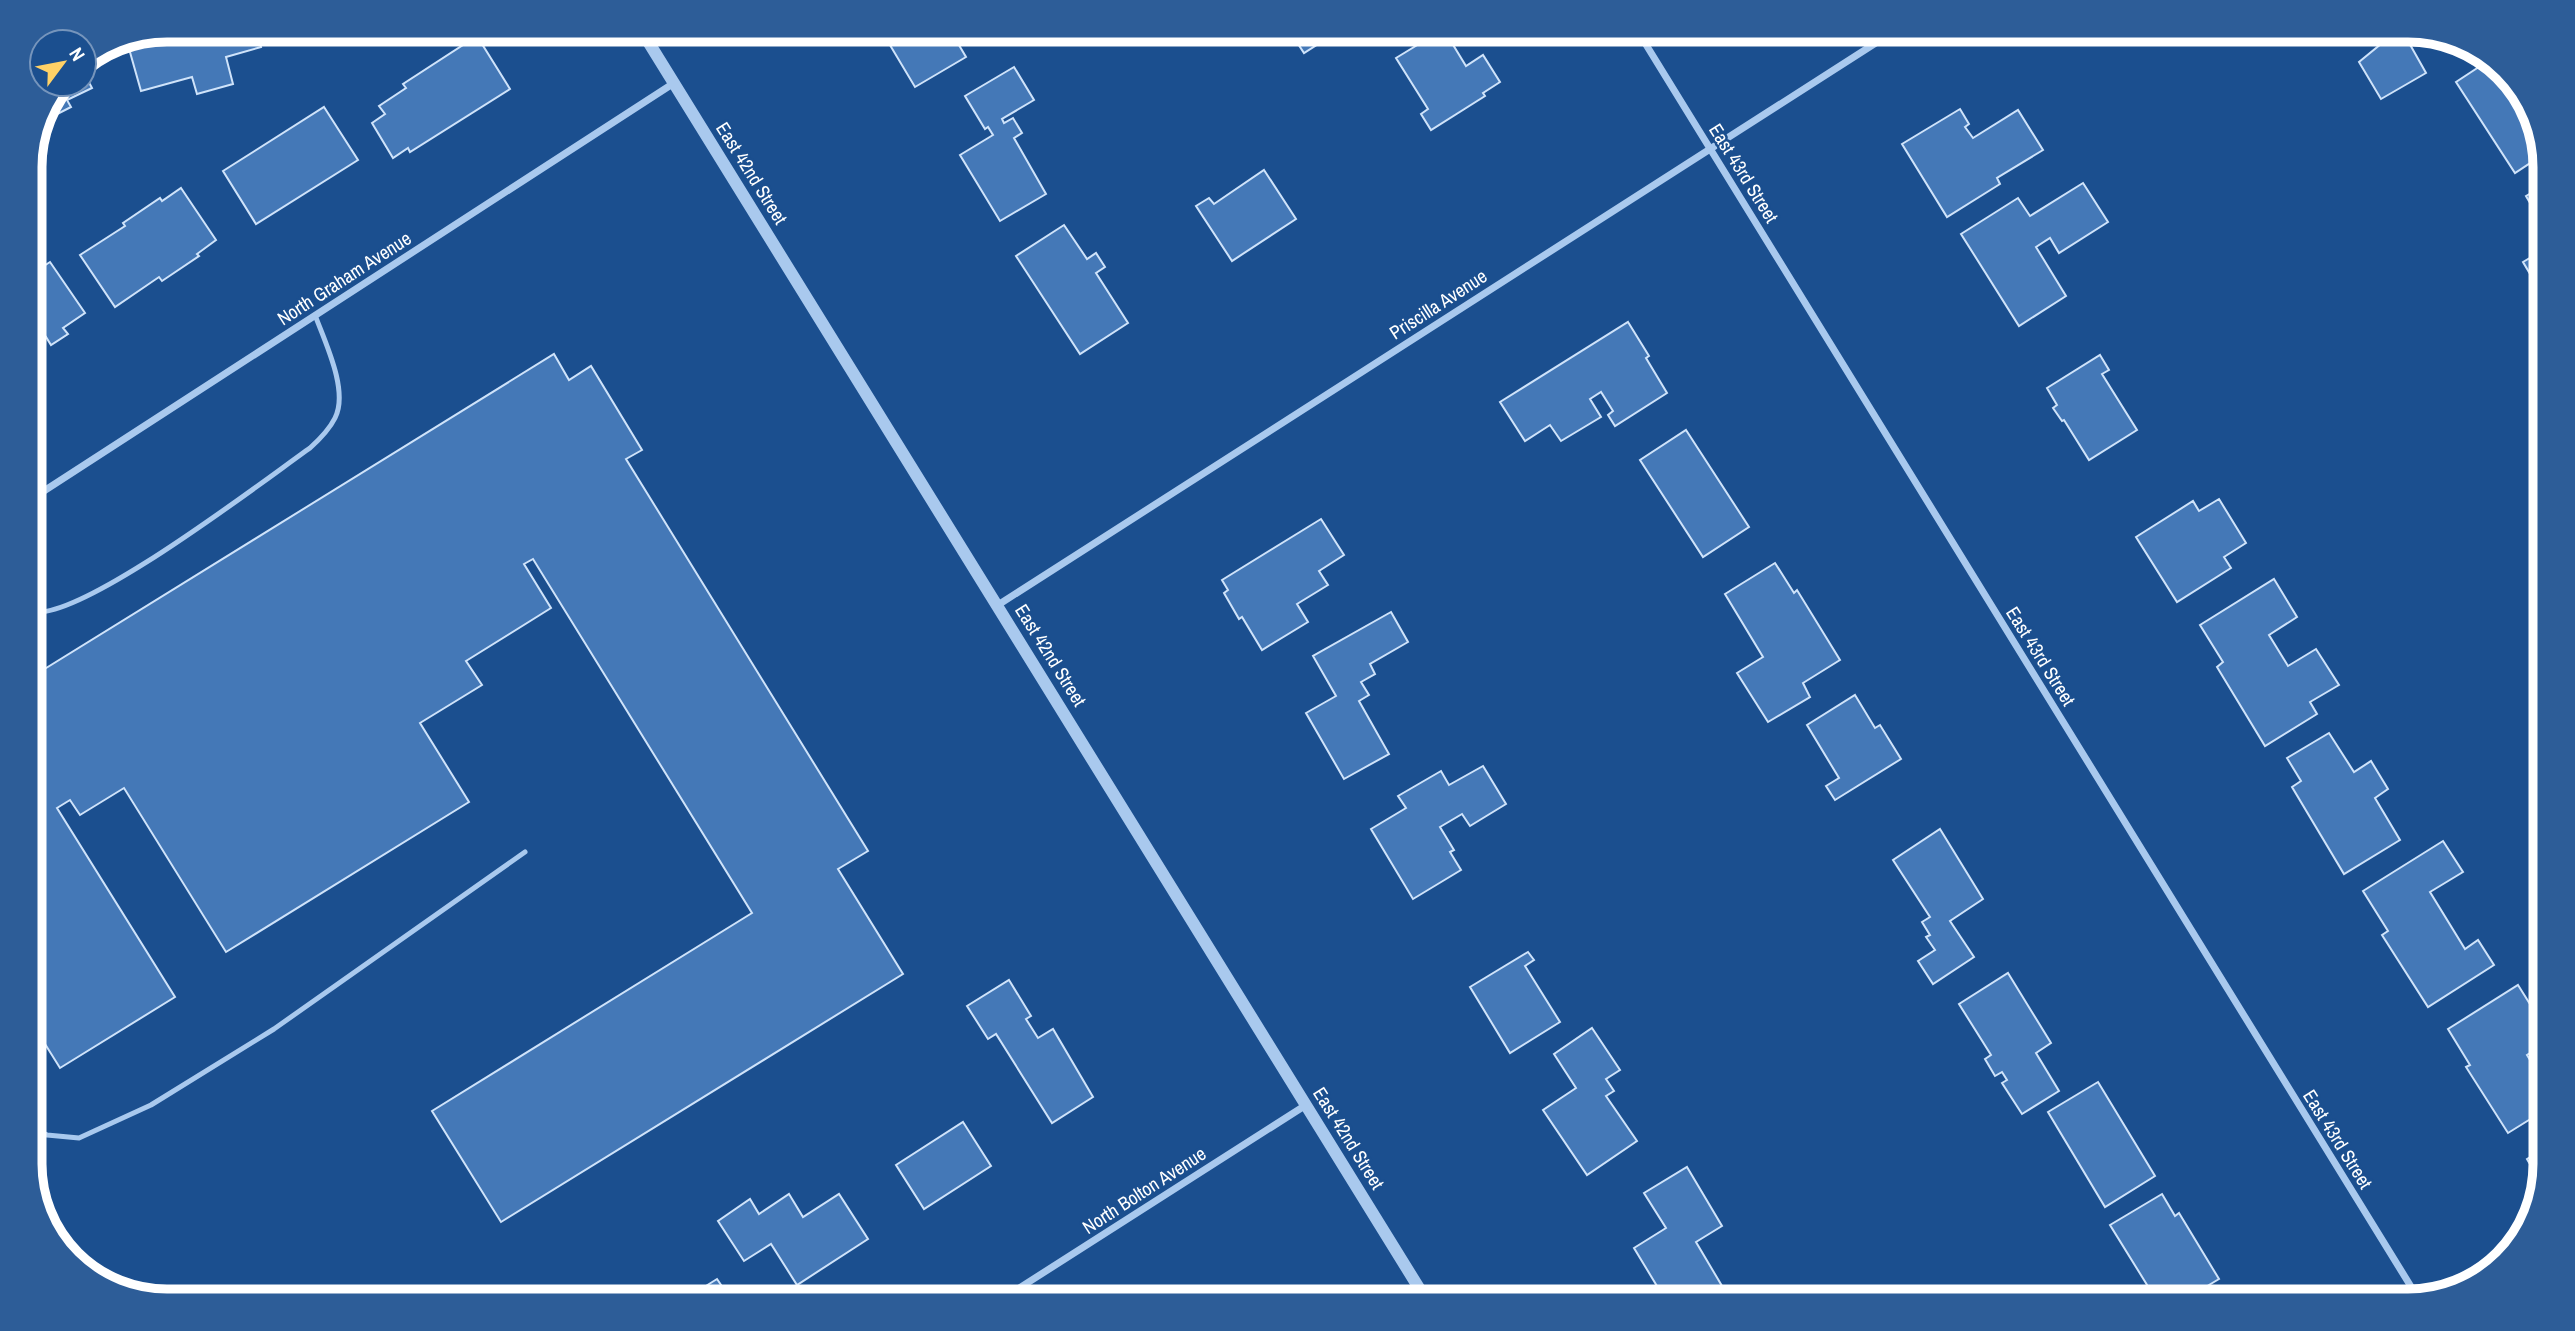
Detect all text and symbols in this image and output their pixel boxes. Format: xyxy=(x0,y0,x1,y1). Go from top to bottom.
north arrow xyxy=(28,28,98,98)
text: N xyxy=(63,42,91,66)
street label: East 42nd Street xyxy=(710,117,794,230)
street label: East 43rd Street xyxy=(1703,118,1785,228)
street label: North Graham Avenue xyxy=(272,225,416,331)
street label: Priscilla Avenue xyxy=(1384,263,1492,345)
street label: East 42nd Street xyxy=(1009,599,1093,712)
street label: East 43rd Street xyxy=(2000,601,2082,711)
street label: East 42nd Street xyxy=(1307,1082,1391,1195)
street label: East 43rd Street xyxy=(2297,1084,2379,1194)
street label: North Bolton Avenue xyxy=(1077,1140,1211,1240)

